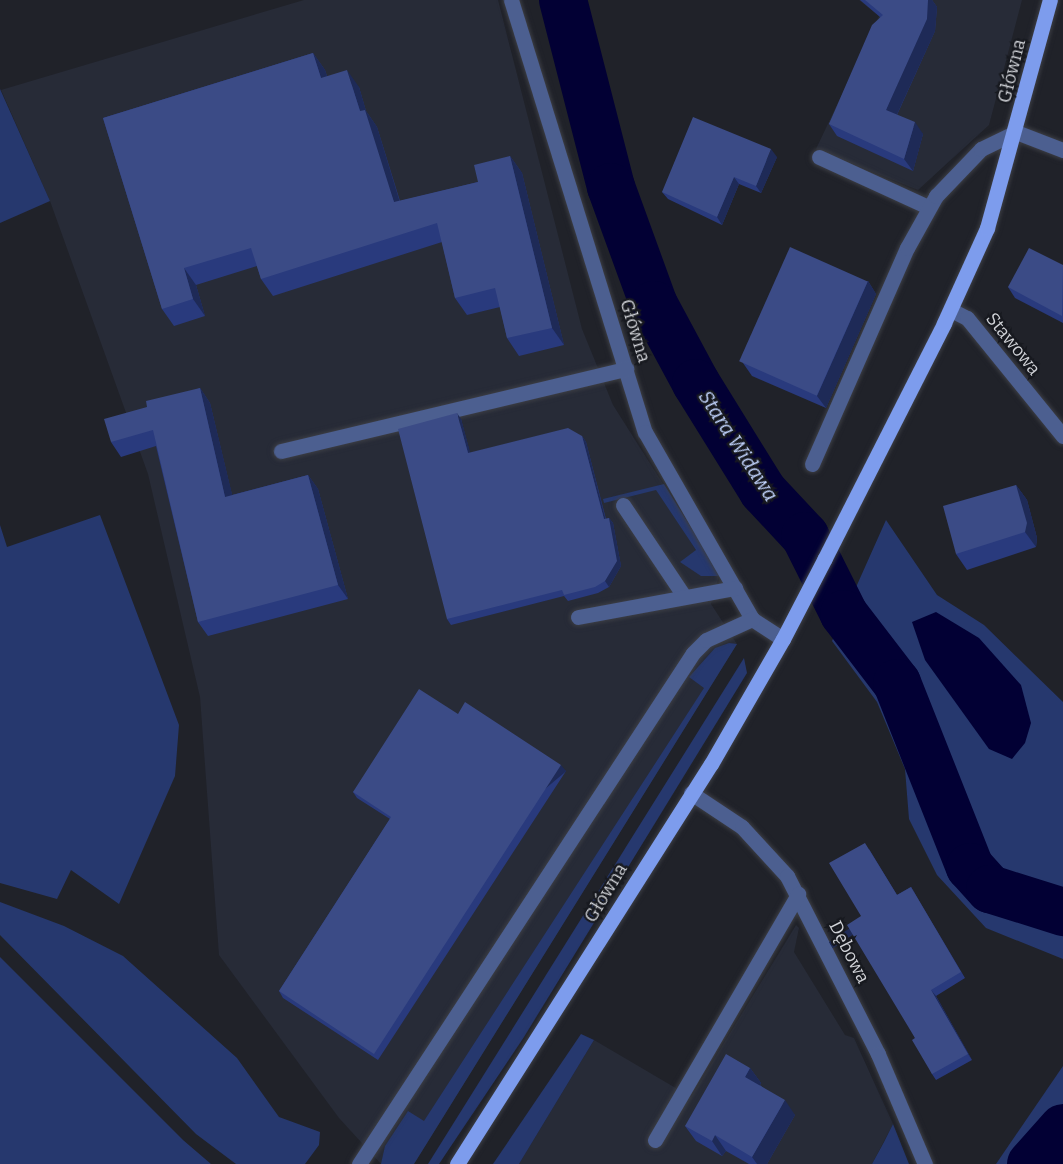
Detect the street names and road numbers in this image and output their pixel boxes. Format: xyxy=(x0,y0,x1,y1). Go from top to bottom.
street label: Główna xyxy=(994,37,1030,105)
street label: Główna xyxy=(615,297,655,365)
street label: Stawowa xyxy=(981,308,1045,380)
street label: Główna xyxy=(580,860,632,926)
street label: Dębowa xyxy=(824,917,874,987)

